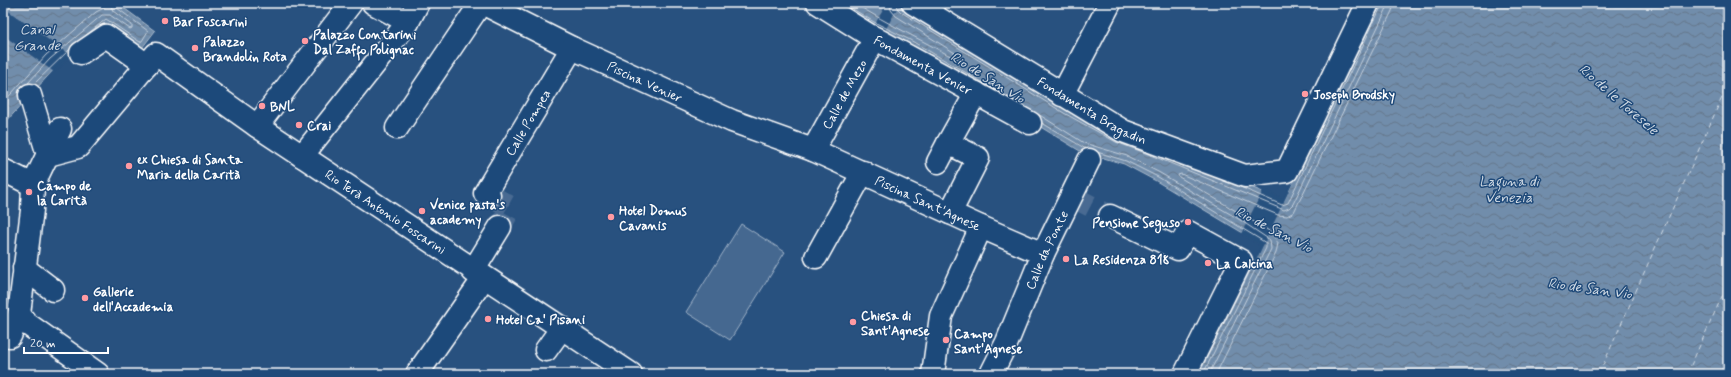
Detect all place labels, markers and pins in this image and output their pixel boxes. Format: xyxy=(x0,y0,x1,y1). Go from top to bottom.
place label: Bar Foscarini xyxy=(173,14,247,31)
marker: Bar Foscarini xyxy=(160,16,170,26)
place label: Palazzo Contarini Dal Zaffo Polignac xyxy=(313,27,416,61)
place label: Palazzo Brandolin Rota xyxy=(203,34,287,66)
marker: Palazzo Contarini Dal Zaffo Polignac xyxy=(300,36,310,46)
marker: Palazzo Brandolin Rota xyxy=(190,43,200,53)
place label: Joseph Brodsky xyxy=(1313,87,1395,104)
marker: Joseph Brodsky xyxy=(1300,89,1310,99)
place label: BNL xyxy=(270,99,295,116)
marker: BNL xyxy=(257,101,267,111)
place label: Crai xyxy=(307,118,331,135)
marker: Crai xyxy=(294,120,304,130)
place label: ex Chiesa di Santa Maria della Carità xyxy=(137,152,244,184)
marker: ex Chiesa di Santa Maria della Carità xyxy=(124,161,134,171)
place label: Campo de la Carità xyxy=(37,178,91,210)
marker: Campo de la Carità xyxy=(24,187,34,197)
place label: Venice pasta's academy xyxy=(430,197,505,229)
place label: Hotel Domus Cavanis xyxy=(619,203,687,235)
marker: Venice pasta's academy xyxy=(417,206,427,216)
marker: Hotel Domus Cavanis xyxy=(606,212,616,222)
place label: Pensione Seguso xyxy=(1092,215,1180,234)
marker: Pensione Seguso xyxy=(1183,217,1193,227)
place label: La Residenza 818 xyxy=(1074,252,1170,269)
marker: La Residenza 818 xyxy=(1061,254,1071,264)
place label: La Calcina xyxy=(1216,256,1273,273)
marker: La Calcina xyxy=(1203,258,1213,268)
place label: Gallerie dell'Accademia xyxy=(93,284,174,316)
marker: Gallerie dell'Accademia xyxy=(80,293,90,303)
place label: Chiesa di Sant'Agnese xyxy=(861,308,930,341)
place label: Hotel Ca' Pisani xyxy=(496,312,585,329)
marker: Hotel Ca' Pisani xyxy=(483,314,493,324)
marker: Chiesa di Sant'Agnese xyxy=(848,317,858,327)
place label: Campo Sant'Agnese xyxy=(954,326,1023,359)
marker: Campo Sant'Agnese xyxy=(941,335,951,345)

